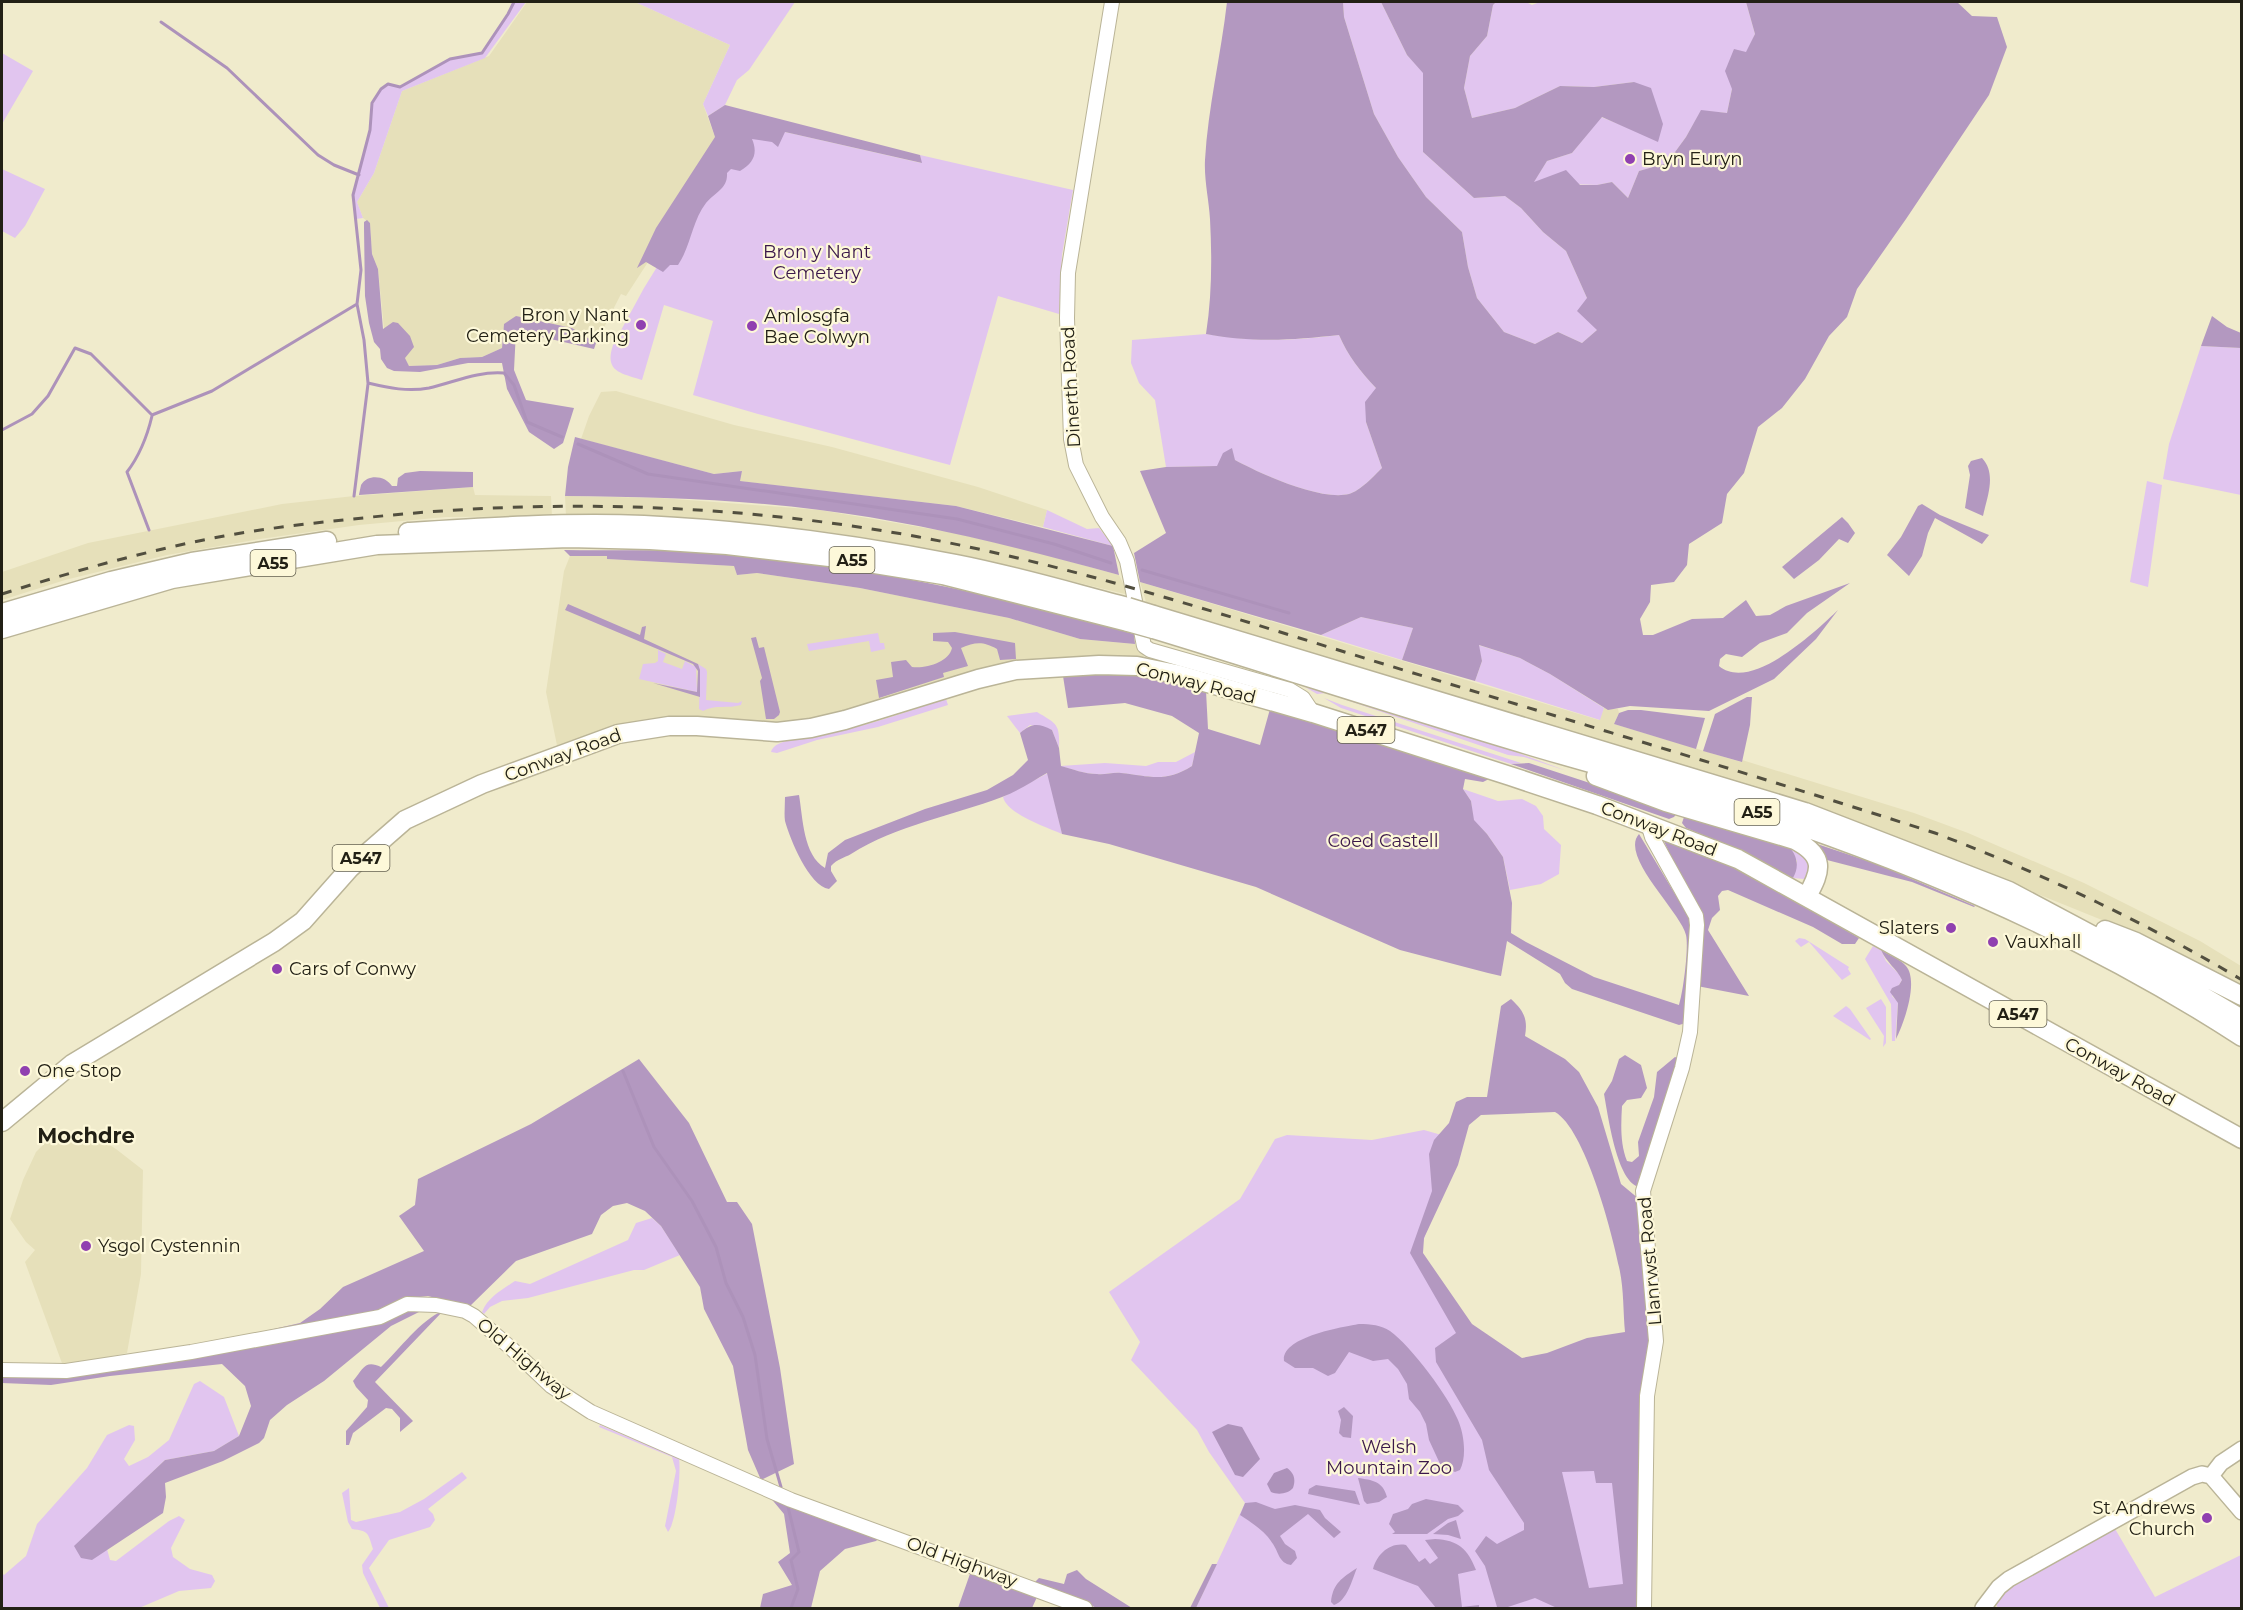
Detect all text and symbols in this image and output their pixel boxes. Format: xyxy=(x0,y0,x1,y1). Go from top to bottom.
place label: Bryn Euryn xyxy=(1642,148,1742,170)
marker: Bryn Euryn xyxy=(1623,152,1637,166)
park label: Bron y Nant Cemetery xyxy=(763,241,871,284)
place label: Bron y Nant Cemetery Parking xyxy=(466,304,629,347)
place label: Amlosgfa Bae Colwyn xyxy=(764,305,870,348)
marker: Bron y Nant Cemetery Parking xyxy=(634,318,648,332)
marker: Amlosgfa Bae Colwyn xyxy=(745,319,759,333)
street label: Dinerth Road xyxy=(1057,326,1085,448)
road number: A55 xyxy=(830,547,874,573)
road number: A55 xyxy=(250,550,296,576)
street label: Conway Road xyxy=(1134,657,1258,709)
road number: A547 xyxy=(1338,717,1394,743)
street label: Conway Road xyxy=(501,724,625,786)
street label: Conway Road xyxy=(1598,797,1720,861)
road number: A55 xyxy=(1734,799,1780,825)
park label: Coed Castell xyxy=(1328,830,1438,852)
road number: A547 xyxy=(332,845,389,871)
place label: Slaters xyxy=(1879,917,1939,939)
marker: Slaters xyxy=(1944,921,1958,935)
place label: Vauxhall xyxy=(2005,931,2081,953)
marker: Vauxhall xyxy=(1986,935,2000,949)
place label: Cars of Conwy xyxy=(289,958,416,980)
marker: Cars of Conwy xyxy=(270,962,284,976)
road number: A547 xyxy=(1990,1001,2046,1027)
street label: Conway Road xyxy=(2061,1033,2179,1111)
place label: One Stop xyxy=(37,1060,121,1082)
marker: One Stop xyxy=(18,1064,32,1078)
district label: Mochdre xyxy=(37,1123,135,1148)
street label: Llanrwst Road xyxy=(1633,1196,1667,1326)
place label: Ysgol Cystennin xyxy=(98,1235,241,1257)
marker: Ysgol Cystennin xyxy=(79,1239,93,1253)
street label: Old Highway xyxy=(472,1313,576,1405)
park label: Welsh Mountain Zoo xyxy=(1326,1436,1452,1479)
place label: St Andrews Church xyxy=(2092,1497,2195,1540)
marker: St Andrews Church xyxy=(2200,1511,2214,1525)
street label: Old Highway xyxy=(904,1532,1021,1592)

